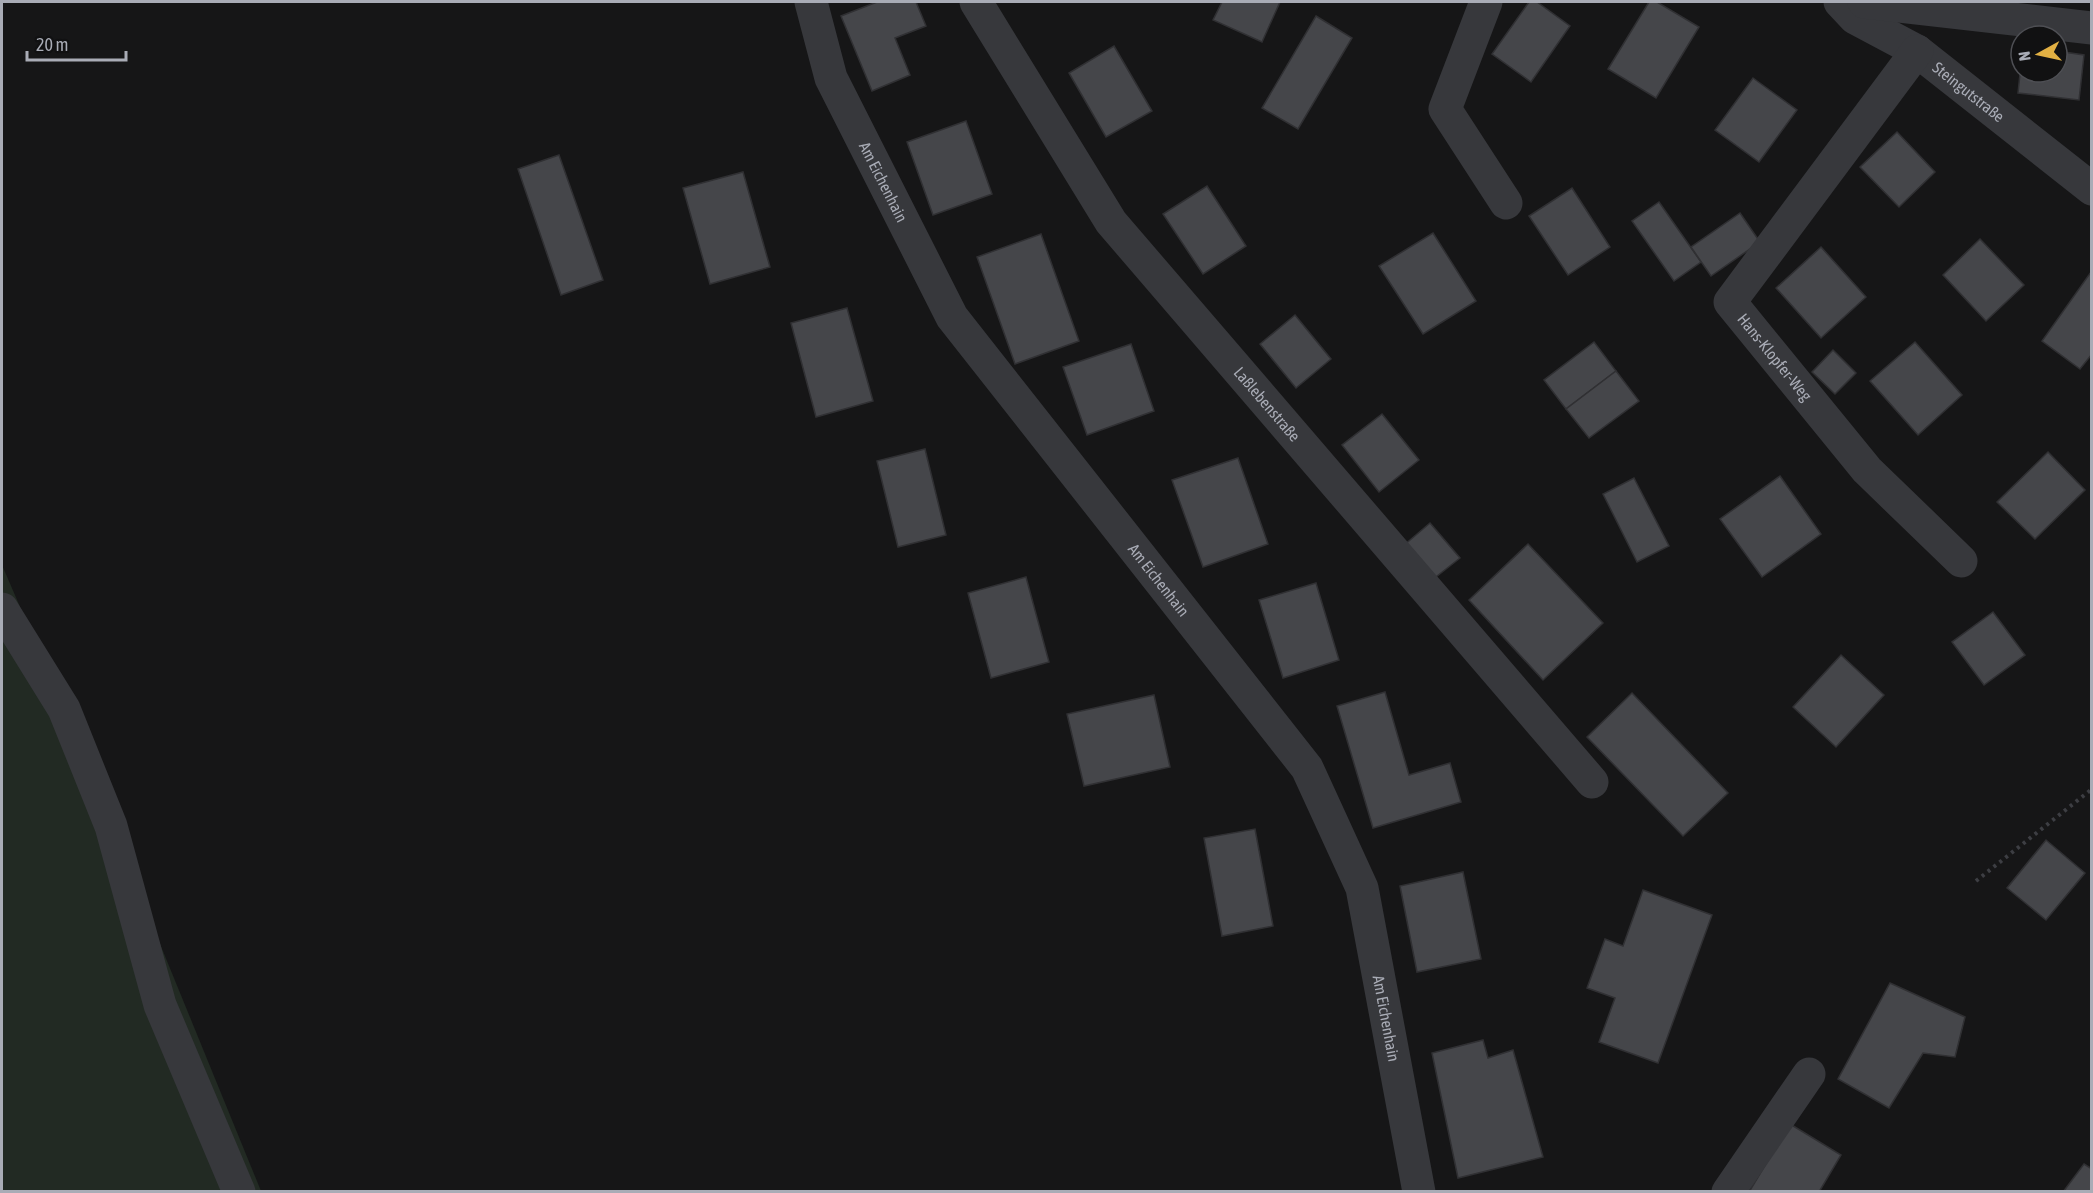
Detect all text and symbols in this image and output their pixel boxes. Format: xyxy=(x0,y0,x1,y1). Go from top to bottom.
scale bar xyxy=(27,24,126,62)
north arrow xyxy=(2009,24,2069,84)
text: 20 m xyxy=(36,34,68,55)
text: N xyxy=(2015,50,2034,62)
street label: Steingutstraße xyxy=(1929,58,2008,125)
street label: Am Eichenhain xyxy=(856,139,911,225)
street label: Hans-Klopfer-Weg xyxy=(1734,310,1816,405)
street label: Laßlebenstraße xyxy=(1230,363,1304,445)
street label: Am Eichenhain xyxy=(1125,540,1193,620)
street label: Am Eichenhain xyxy=(1370,974,1403,1063)

